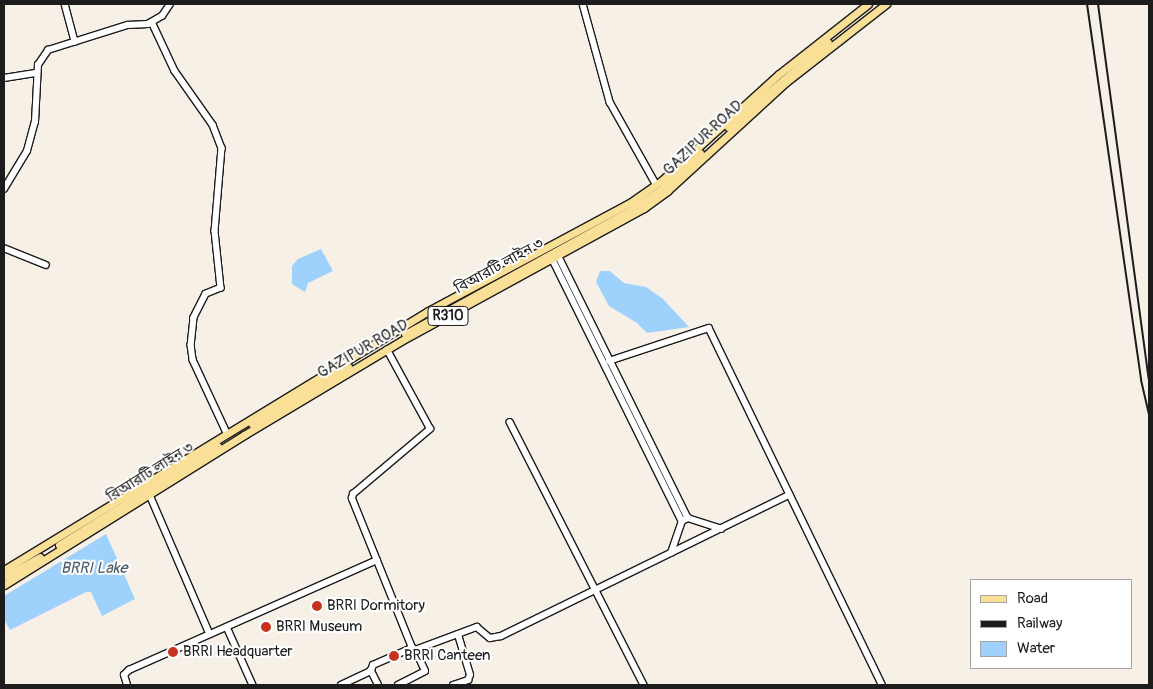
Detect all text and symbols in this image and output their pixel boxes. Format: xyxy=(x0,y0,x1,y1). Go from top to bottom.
street label: GAZIPUR ROAD xyxy=(660,97,746,179)
street label: বিআরটি লাইন ৩ xyxy=(451,234,547,298)
road number: R310 xyxy=(427,304,469,328)
street label: GAZIPUR ROAD xyxy=(314,316,412,382)
street label: বিআরটি লাইন ৩ xyxy=(103,438,197,506)
water label: BRRI Lake xyxy=(61,558,127,578)
legend xyxy=(970,579,1133,669)
text: Road xyxy=(1017,589,1048,608)
place label: BRRI Dormitory xyxy=(327,597,425,615)
marker: BRRI Dormitory xyxy=(311,600,323,612)
text: Railway xyxy=(1017,614,1062,633)
place label: BRRI Museum xyxy=(276,618,362,636)
marker: BRRI Museum xyxy=(260,621,272,633)
text: Water xyxy=(1017,639,1055,658)
place label: BRRI Headquarter xyxy=(183,643,293,661)
marker: BRRI Headquarter xyxy=(167,646,179,658)
place label: BRRI Canteen xyxy=(404,647,490,665)
marker: BRRI Canteen xyxy=(388,650,400,662)

